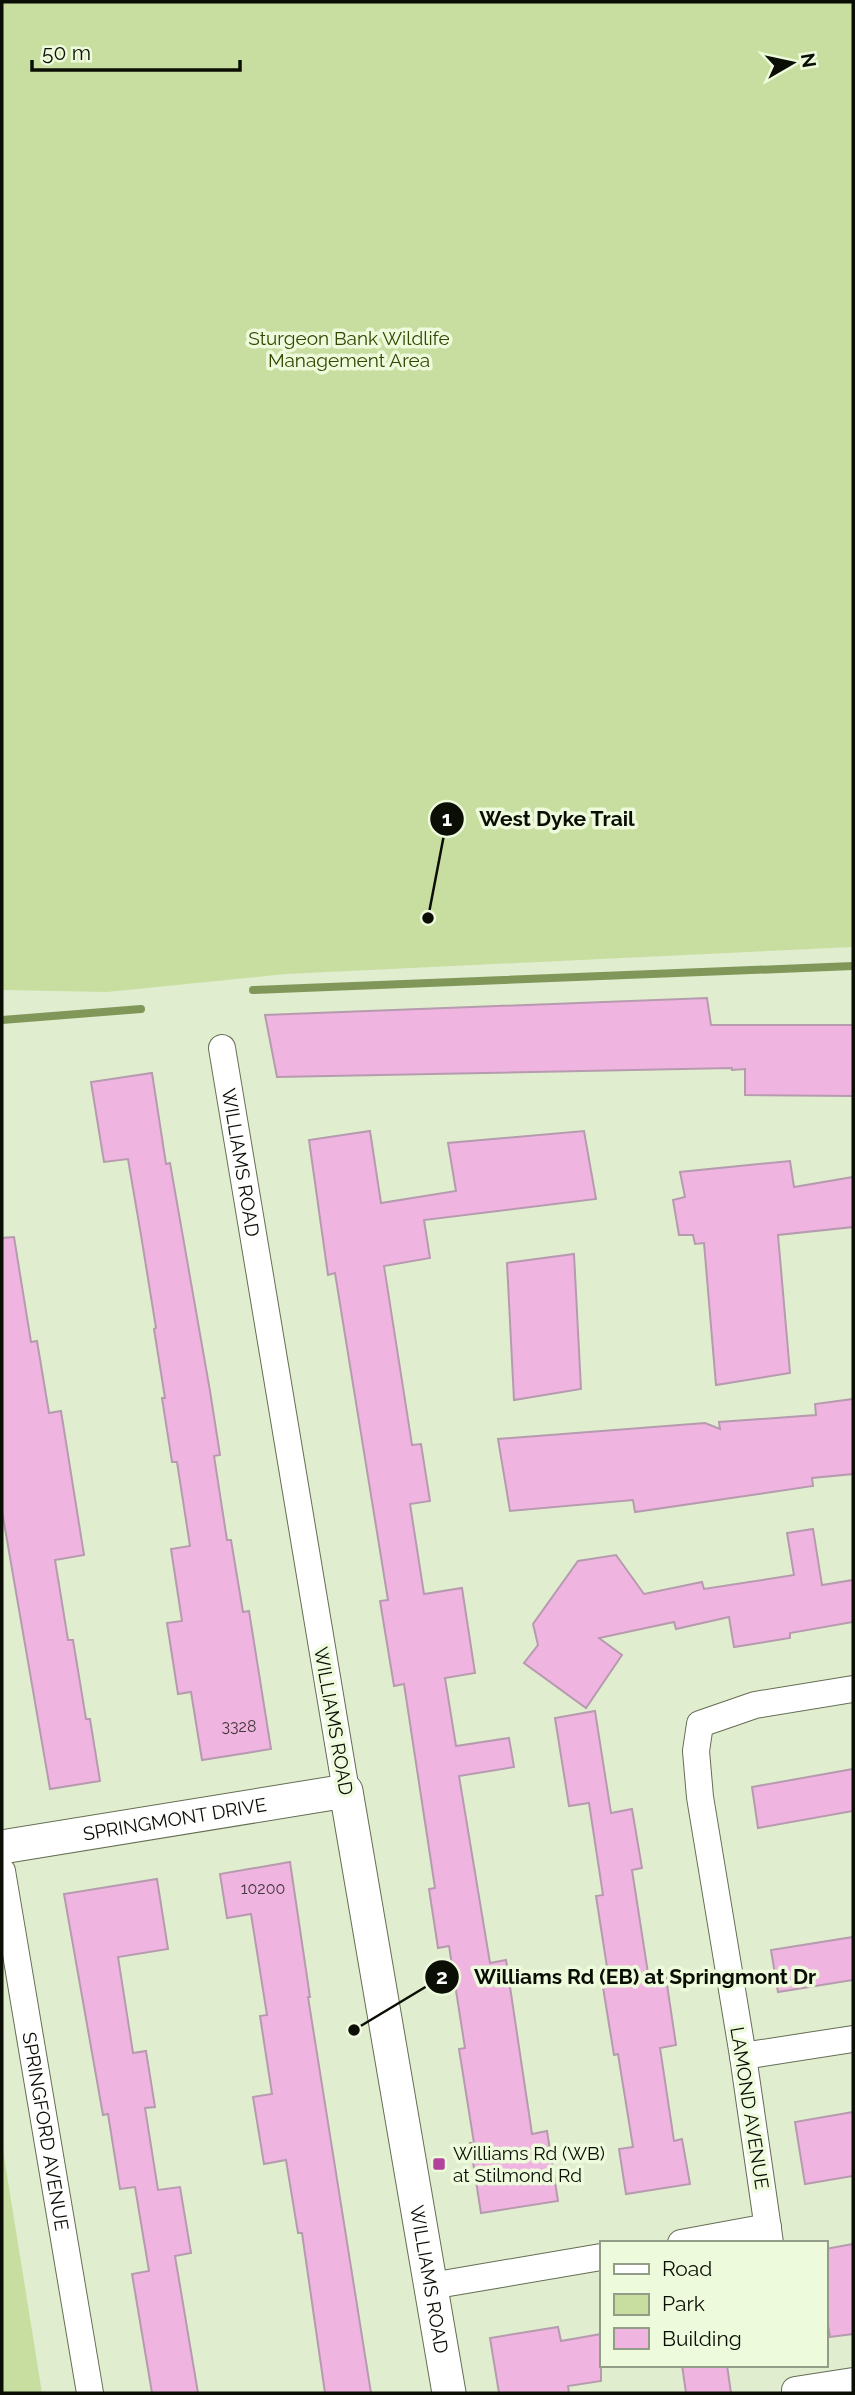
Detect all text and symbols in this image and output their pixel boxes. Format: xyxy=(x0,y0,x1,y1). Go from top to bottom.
scale bar xyxy=(32,28,240,72)
north arrow xyxy=(757,28,827,98)
text: 50 m xyxy=(42,40,91,65)
text: N xyxy=(797,51,821,69)
park label: Sturgeon Bank Wildlife Management Area xyxy=(248,327,450,371)
callout: West Dyke Trail xyxy=(430,798,649,840)
text: 1 xyxy=(442,806,452,831)
text: West Dyke Trail xyxy=(479,806,635,831)
street label: WILLIAMS ROAD xyxy=(218,1087,264,1238)
street label: WILLIAMS ROAD xyxy=(310,1645,358,1797)
house number: 3328 xyxy=(222,1717,256,1736)
street label: SPRINGMONT DRIVE xyxy=(81,1793,268,1845)
house number: 10200 xyxy=(241,1879,285,1898)
callout: Williams Rd (EB) at Springmont Dr xyxy=(425,1956,830,1998)
text: 2 xyxy=(436,1964,448,1989)
text: Williams Rd (EB) at Springmont Dr xyxy=(474,1964,816,1989)
street label: LAMOND AVENUE xyxy=(726,2025,774,2191)
street label: SPRINGFORD AVENUE xyxy=(18,2030,73,2232)
place label: Williams Rd (WB) at Stilmond Rd xyxy=(453,2142,605,2186)
marker: Williams Rd (WB) at Stilmond Rd xyxy=(431,2156,447,2172)
street label: WILLIAMS ROAD xyxy=(406,2204,453,2355)
legend xyxy=(600,2241,827,2367)
text: Road xyxy=(662,2256,712,2281)
text: Park xyxy=(662,2291,705,2316)
text: Building xyxy=(662,2326,742,2351)

